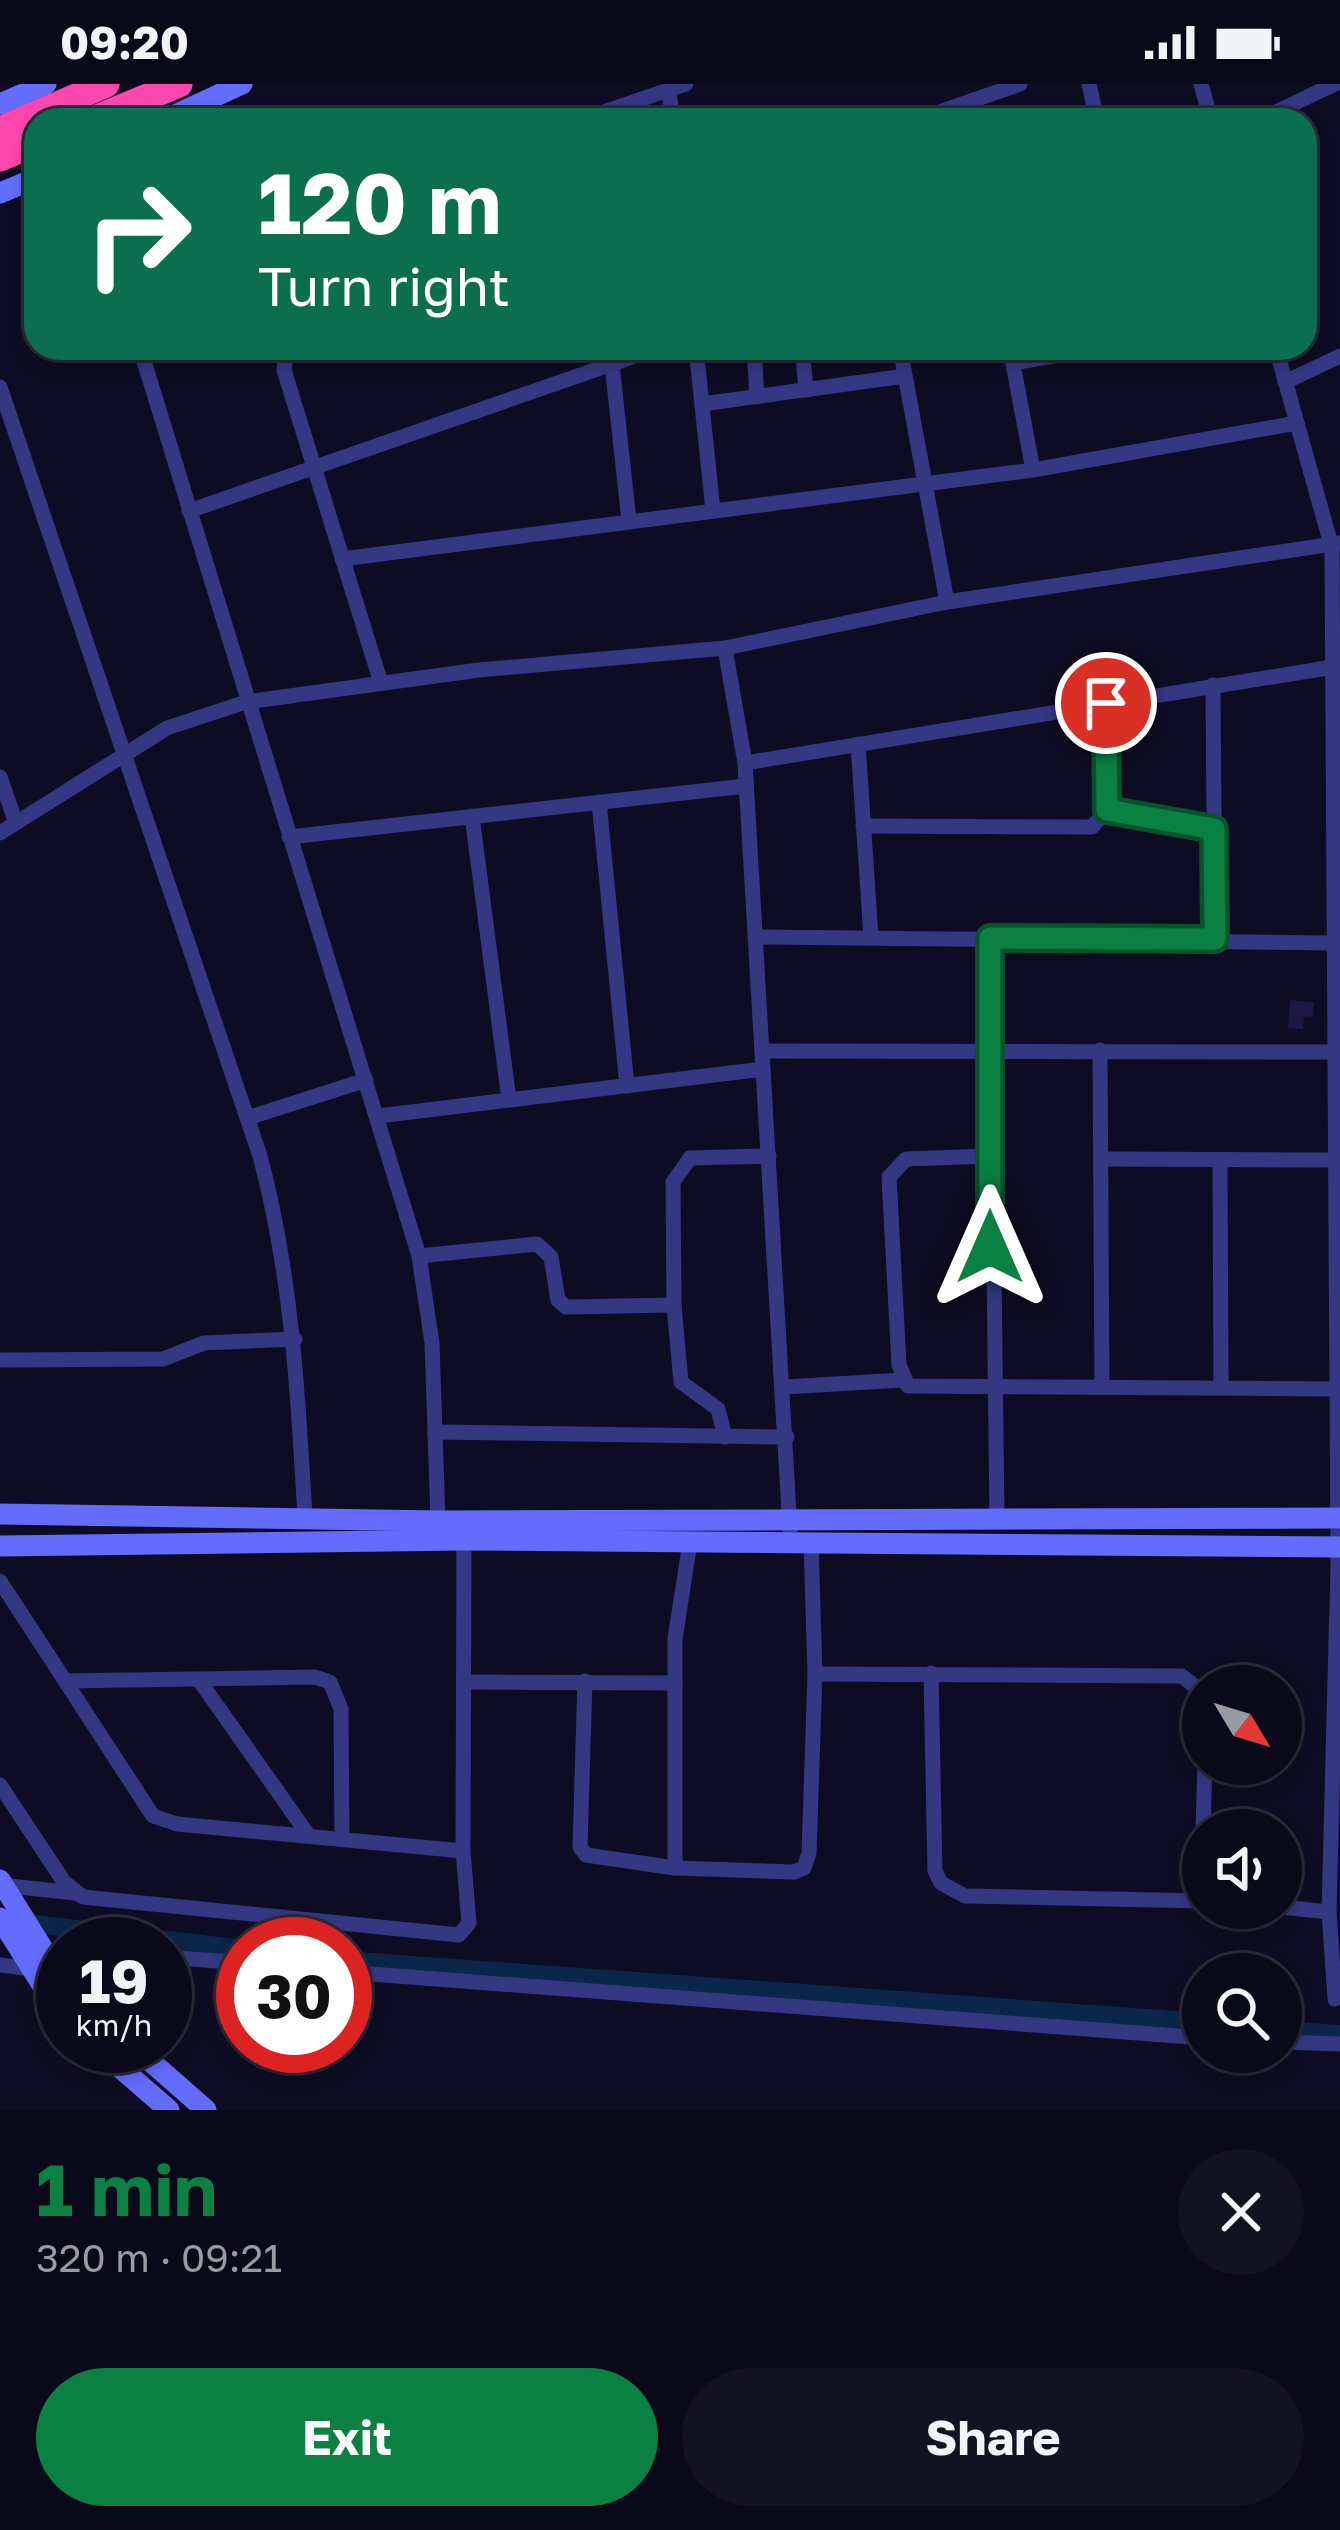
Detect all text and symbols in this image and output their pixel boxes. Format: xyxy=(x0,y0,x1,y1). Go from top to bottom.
text: 09:20 xyxy=(60,15,189,69)
text: 120 m xyxy=(258,152,502,252)
icon: right xyxy=(60,156,216,312)
text: Turn right xyxy=(258,253,510,318)
pin xyxy=(1055,652,1157,754)
icon: arrive xyxy=(1073,670,1139,736)
position arrow xyxy=(927,1184,1053,1310)
north arrow xyxy=(1182,1665,1302,1785)
map controls xyxy=(1182,1665,1302,2073)
button: sound xyxy=(1182,1809,1302,1929)
speed limit sign: 30 xyxy=(216,1917,372,2073)
text: 19 xyxy=(79,1944,148,2016)
button: search xyxy=(1182,1953,1302,2073)
text: km/h xyxy=(76,2007,152,2043)
text: 1 min xyxy=(36,2145,217,2232)
button: close xyxy=(1178,2149,1304,2275)
text: 320 m · 09:21 xyxy=(36,2234,282,2281)
button: Exit xyxy=(36,2368,658,2506)
button: Share xyxy=(682,2368,1304,2506)

